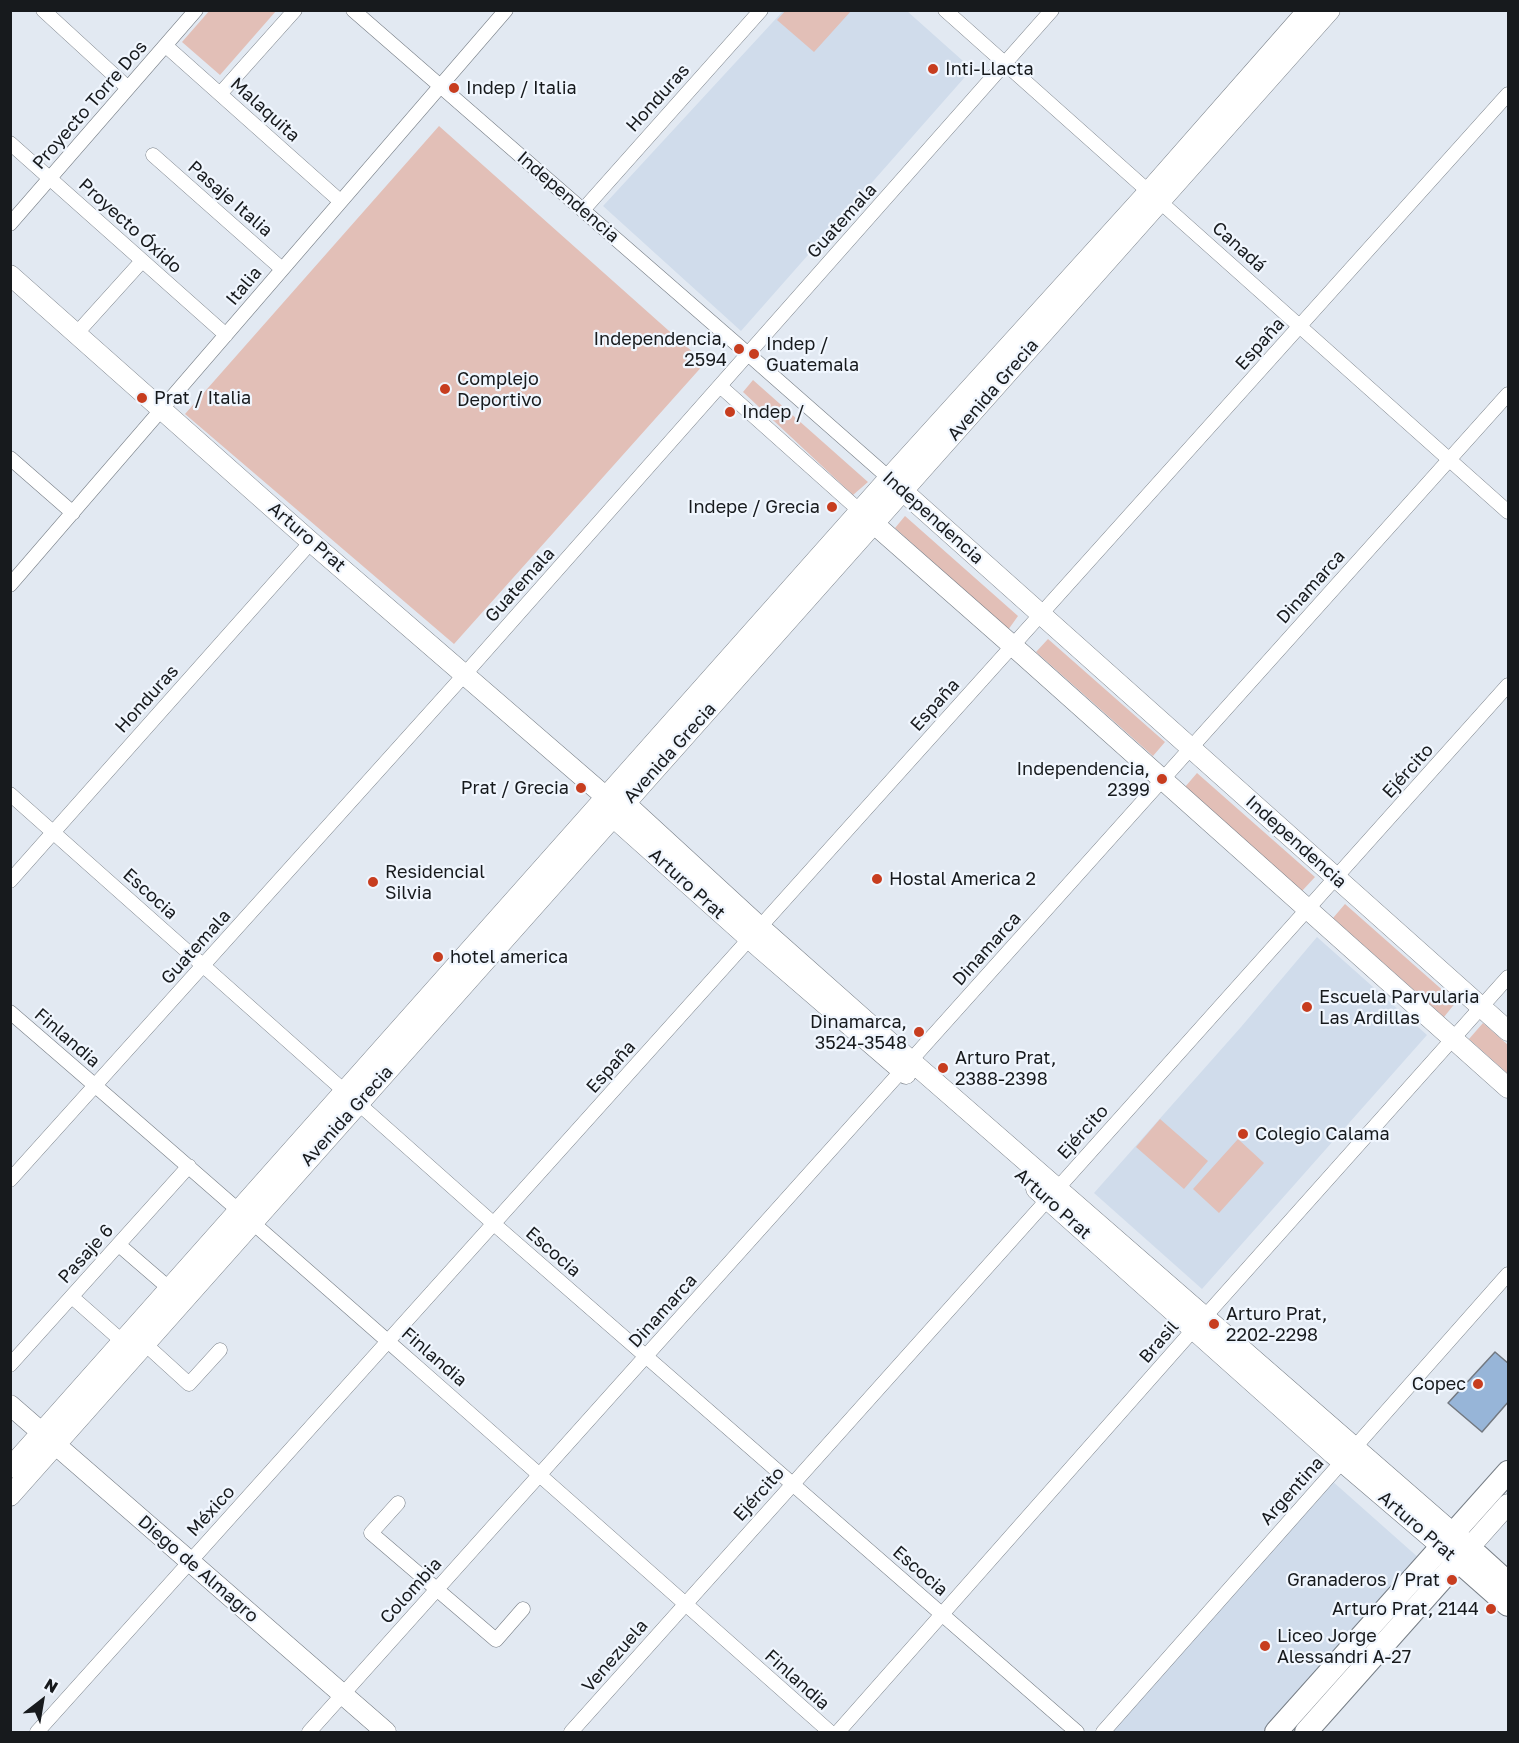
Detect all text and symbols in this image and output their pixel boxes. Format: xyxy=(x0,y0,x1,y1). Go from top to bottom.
street label: Proyecto Torre Dos xyxy=(28,36,152,174)
place label: Inti-Llacta xyxy=(945,58,1034,80)
street label: Honduras xyxy=(622,60,694,136)
marker: Inti-Llacta xyxy=(926,62,940,76)
street label: Malaquita xyxy=(226,73,304,147)
place label: Indep / Italia xyxy=(466,77,577,99)
marker: Indep / Italia xyxy=(447,81,461,95)
street label: Independencia xyxy=(513,147,623,247)
street label: Pasaje Italia xyxy=(183,156,277,242)
street label: Proyecto Óxido xyxy=(74,174,186,278)
street label: Guatemala xyxy=(803,179,881,263)
street label: Canadá xyxy=(1208,217,1270,277)
street label: Italia xyxy=(222,262,266,310)
street label: España xyxy=(1231,313,1289,375)
place label: Independencia, 2594 xyxy=(593,328,727,370)
place label: Indep / Guatemala xyxy=(766,333,859,376)
street label: Avenida Grecia xyxy=(943,335,1043,445)
marker: Independencia, 2594 xyxy=(732,342,746,356)
marker: Indep / Guatemala xyxy=(747,347,761,361)
place label: Complejo Deportivo xyxy=(457,368,542,410)
marker: Complejo Deportivo xyxy=(438,382,452,396)
place label: Prat / Italia xyxy=(154,387,251,409)
marker: Prat / Italia xyxy=(135,391,149,405)
place label: Indep / xyxy=(742,401,804,423)
marker: Indep / xyxy=(723,405,737,419)
street label: Independencia xyxy=(878,467,988,569)
place label: Indepe / Grecia xyxy=(688,496,820,518)
street label: Arturo Prat xyxy=(264,498,350,576)
marker: Indepe / Grecia xyxy=(825,500,839,514)
street label: Guatemala xyxy=(481,543,559,627)
street label: Dinamarca xyxy=(1272,546,1350,628)
street label: Honduras xyxy=(111,661,183,737)
street label: España xyxy=(906,674,964,736)
street label: Avenida Grecia xyxy=(619,698,721,808)
street label: Ejército xyxy=(1378,739,1438,803)
place label: Independencia, 2399 xyxy=(1016,758,1150,800)
marker: Independencia, 2399 xyxy=(1155,772,1169,786)
place label: Prat / Grecia xyxy=(461,777,569,799)
marker: Prat / Grecia xyxy=(574,781,588,795)
street label: Independencia xyxy=(1241,791,1351,893)
street label: Arturo Prat xyxy=(644,844,730,924)
place label: Residencial Silvia xyxy=(385,861,485,904)
street label: Escocia xyxy=(118,864,182,924)
place label: Hostal America 2 xyxy=(889,868,1036,890)
marker: Hostal America 2 xyxy=(870,872,884,886)
marker: Residencial Silvia xyxy=(366,875,380,889)
street label: Guatemala xyxy=(157,905,235,989)
street label: Dinamarca xyxy=(948,908,1026,990)
place label: hotel america xyxy=(450,946,568,968)
marker: hotel america xyxy=(431,950,445,964)
place label: Escuela Parvularia Las Ardillas xyxy=(1319,986,1479,1028)
marker: Escuela Parvularia Las Ardillas xyxy=(1300,1000,1314,1014)
street label: Finlandia xyxy=(30,1004,104,1072)
place label: Dinamarca, 3524-3548 xyxy=(810,1011,907,1054)
marker: Dinamarca, 3524-3548 xyxy=(912,1025,926,1039)
street label: España xyxy=(582,1036,640,1098)
place label: Arturo Prat, 2388-2398 xyxy=(955,1047,1056,1090)
street label: Avenida Grecia xyxy=(296,1061,398,1171)
marker: Arturo Prat, 2388-2398 xyxy=(936,1061,950,1075)
street label: Ejército xyxy=(1053,1100,1113,1164)
place label: Colegio Calama xyxy=(1255,1123,1390,1145)
marker: Colegio Calama xyxy=(1236,1127,1250,1141)
street label: Arturo Prat xyxy=(1010,1164,1096,1244)
street label: Pasaje 6 xyxy=(54,1220,118,1288)
street label: Escocia xyxy=(521,1222,585,1282)
street label: Dinamarca xyxy=(624,1270,702,1352)
place label: Arturo Prat, 2202-2298 xyxy=(1226,1303,1327,1346)
street label: Brasil xyxy=(1135,1316,1183,1368)
marker: Arturo Prat, 2202-2298 xyxy=(1207,1317,1221,1331)
street label: Finlandia xyxy=(397,1323,471,1391)
place label: Copec xyxy=(1412,1373,1466,1395)
marker: Copec xyxy=(1471,1377,1485,1391)
street label: Argentina xyxy=(1256,1452,1328,1530)
street label: Ejército xyxy=(729,1462,789,1526)
street label: México xyxy=(183,1481,239,1541)
street label: Arturo Prat xyxy=(1374,1487,1460,1565)
street label: Diego de Almagro xyxy=(133,1511,263,1627)
street label: Escocia xyxy=(888,1541,952,1601)
street label: Colombia xyxy=(376,1554,446,1628)
place label: Granaderos / Prat xyxy=(1287,1569,1440,1591)
marker: Granaderos / Prat xyxy=(1445,1573,1459,1587)
place label: Arturo Prat, 2144 xyxy=(1332,1598,1479,1620)
marker: Arturo Prat, 2144 xyxy=(1484,1602,1498,1616)
street label: Venezuela xyxy=(578,1615,652,1697)
place label: Liceo Jorge Alessandri A-27 xyxy=(1277,1625,1411,1668)
marker: Liceo Jorge Alessandri A-27 xyxy=(1258,1639,1272,1653)
street label: Finlandia xyxy=(760,1645,834,1715)
north arrow xyxy=(12,1671,72,1731)
text: N xyxy=(41,1674,62,1697)

